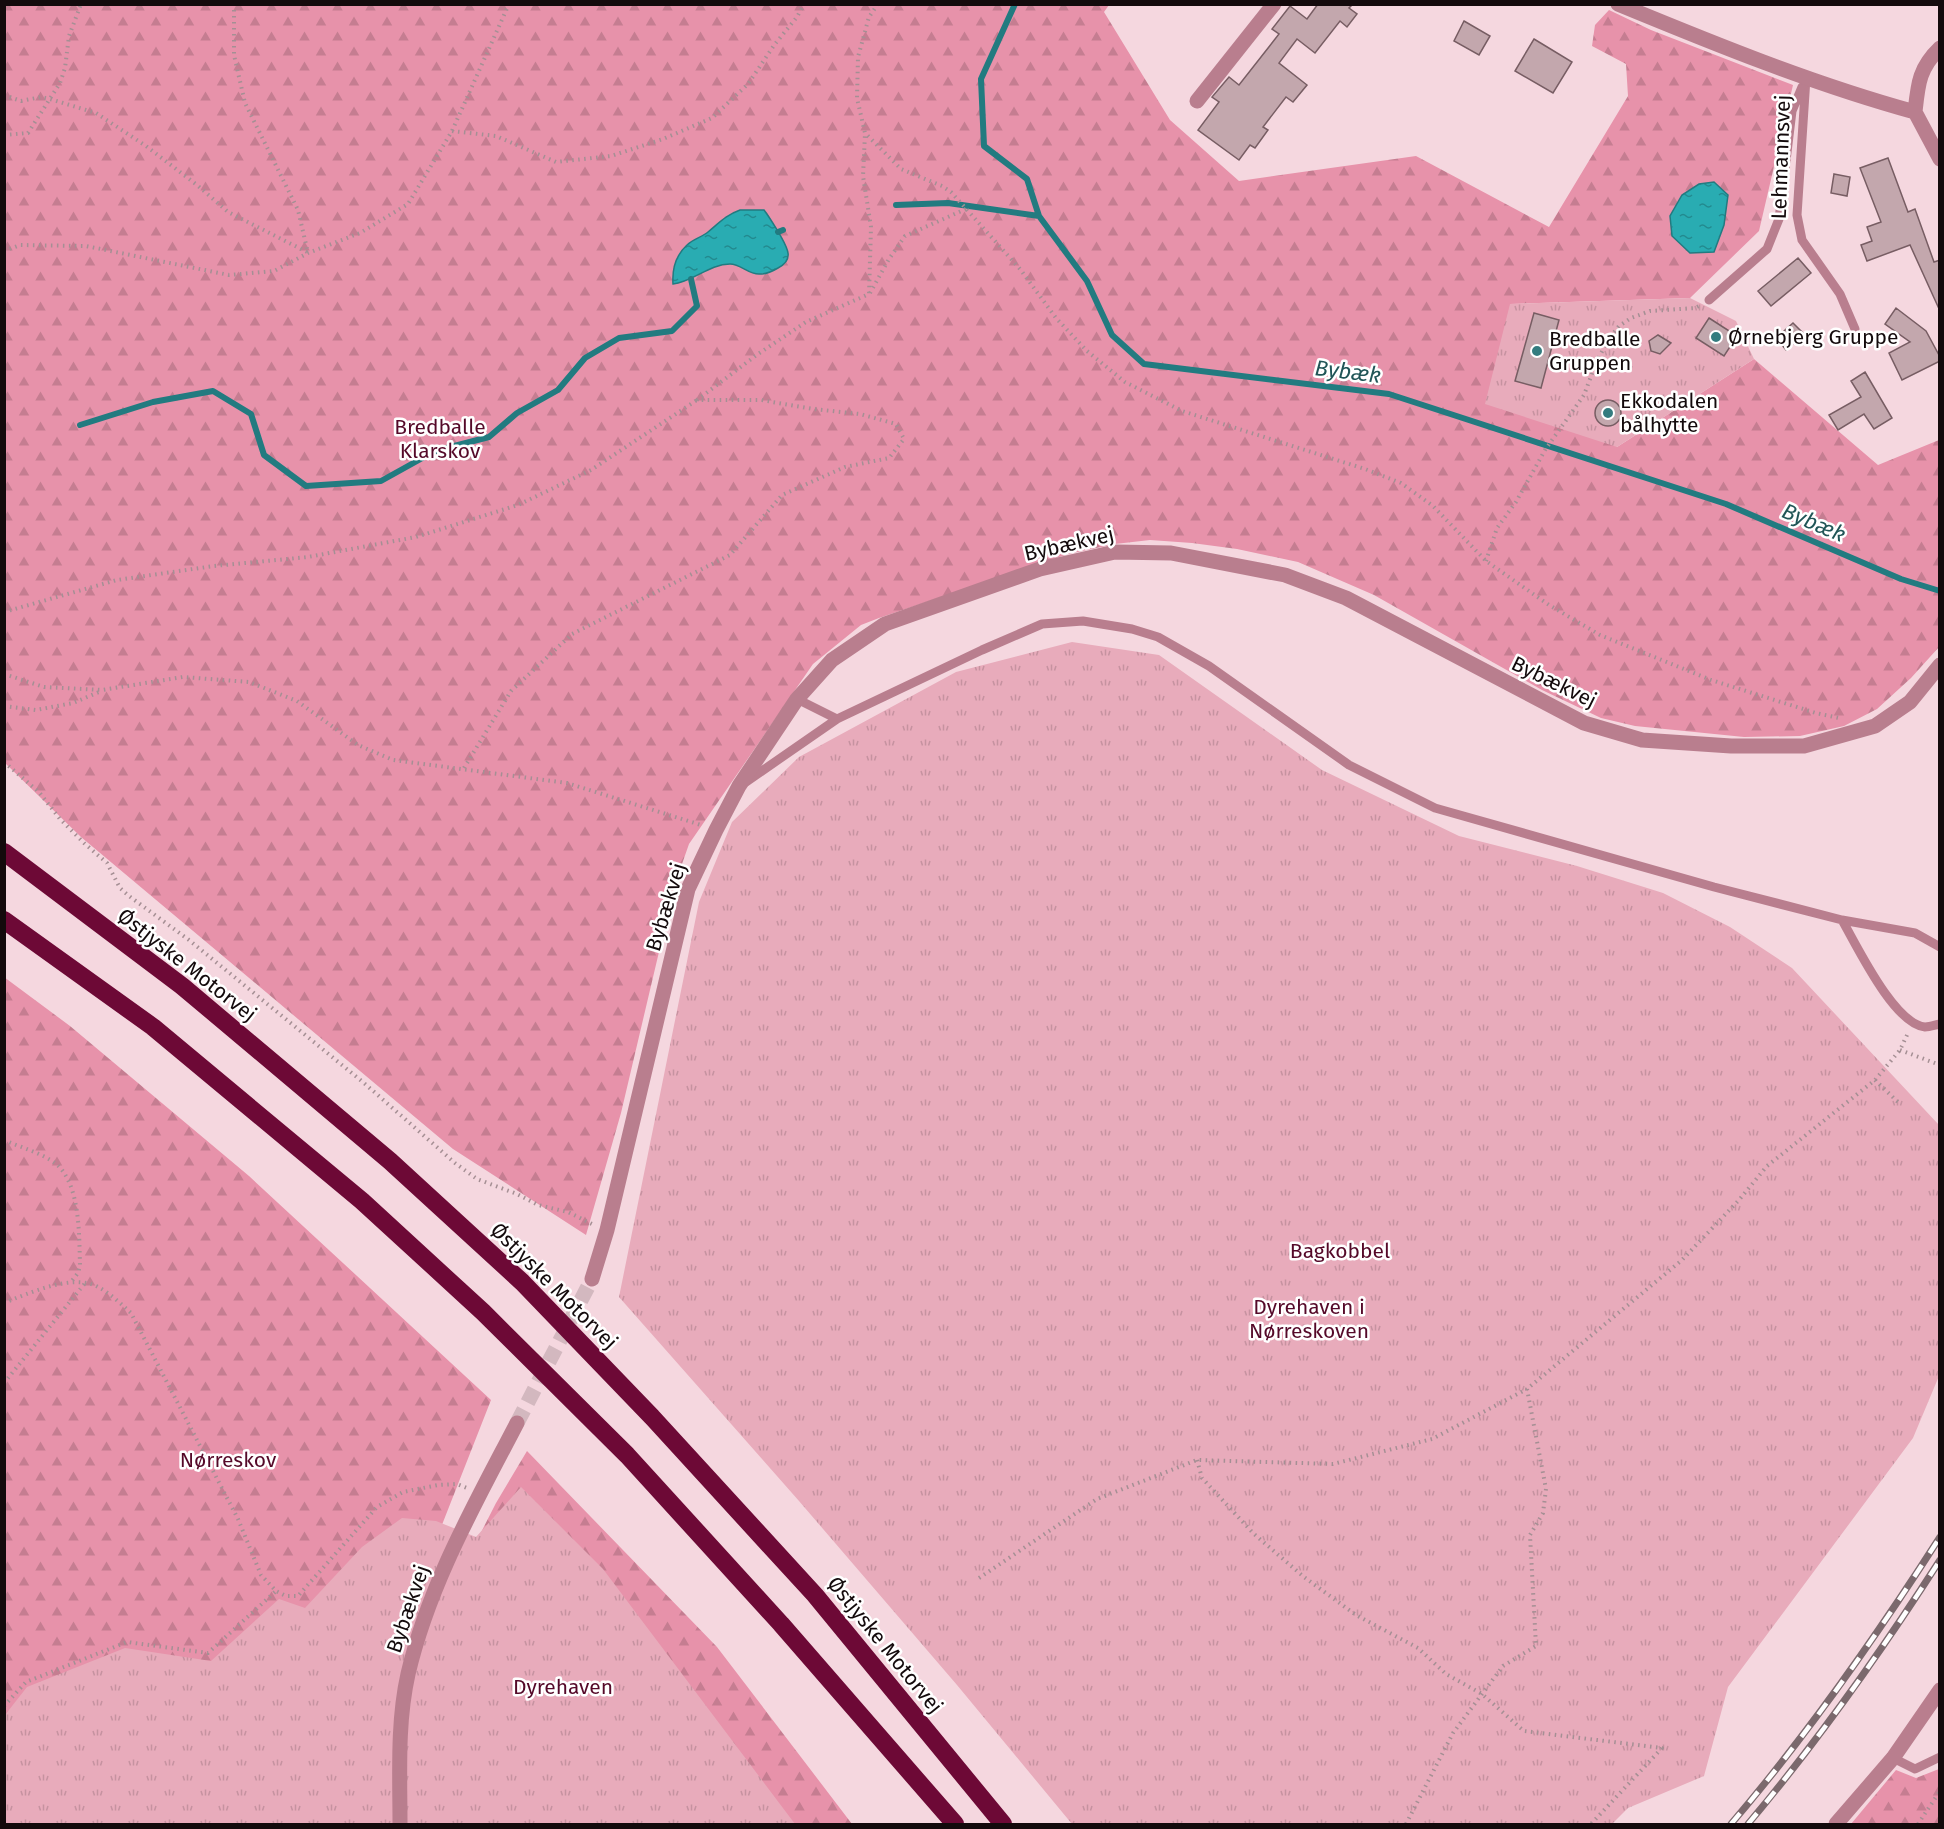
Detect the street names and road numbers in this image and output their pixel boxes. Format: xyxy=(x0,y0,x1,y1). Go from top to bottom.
street label: Lehmannsvej xyxy=(1766,94,1796,220)
street label: Bybækvej xyxy=(1021,521,1117,567)
street label: Bybækvej xyxy=(1507,650,1601,714)
street label: Bybækvej xyxy=(640,859,692,955)
street label: Østjyske Motorvej xyxy=(112,903,262,1027)
street label: Østjyske Motorvej xyxy=(485,1217,623,1355)
street label: Bybækvej xyxy=(381,1561,435,1657)
street label: Østjyske Motorvej xyxy=(822,1571,948,1719)

